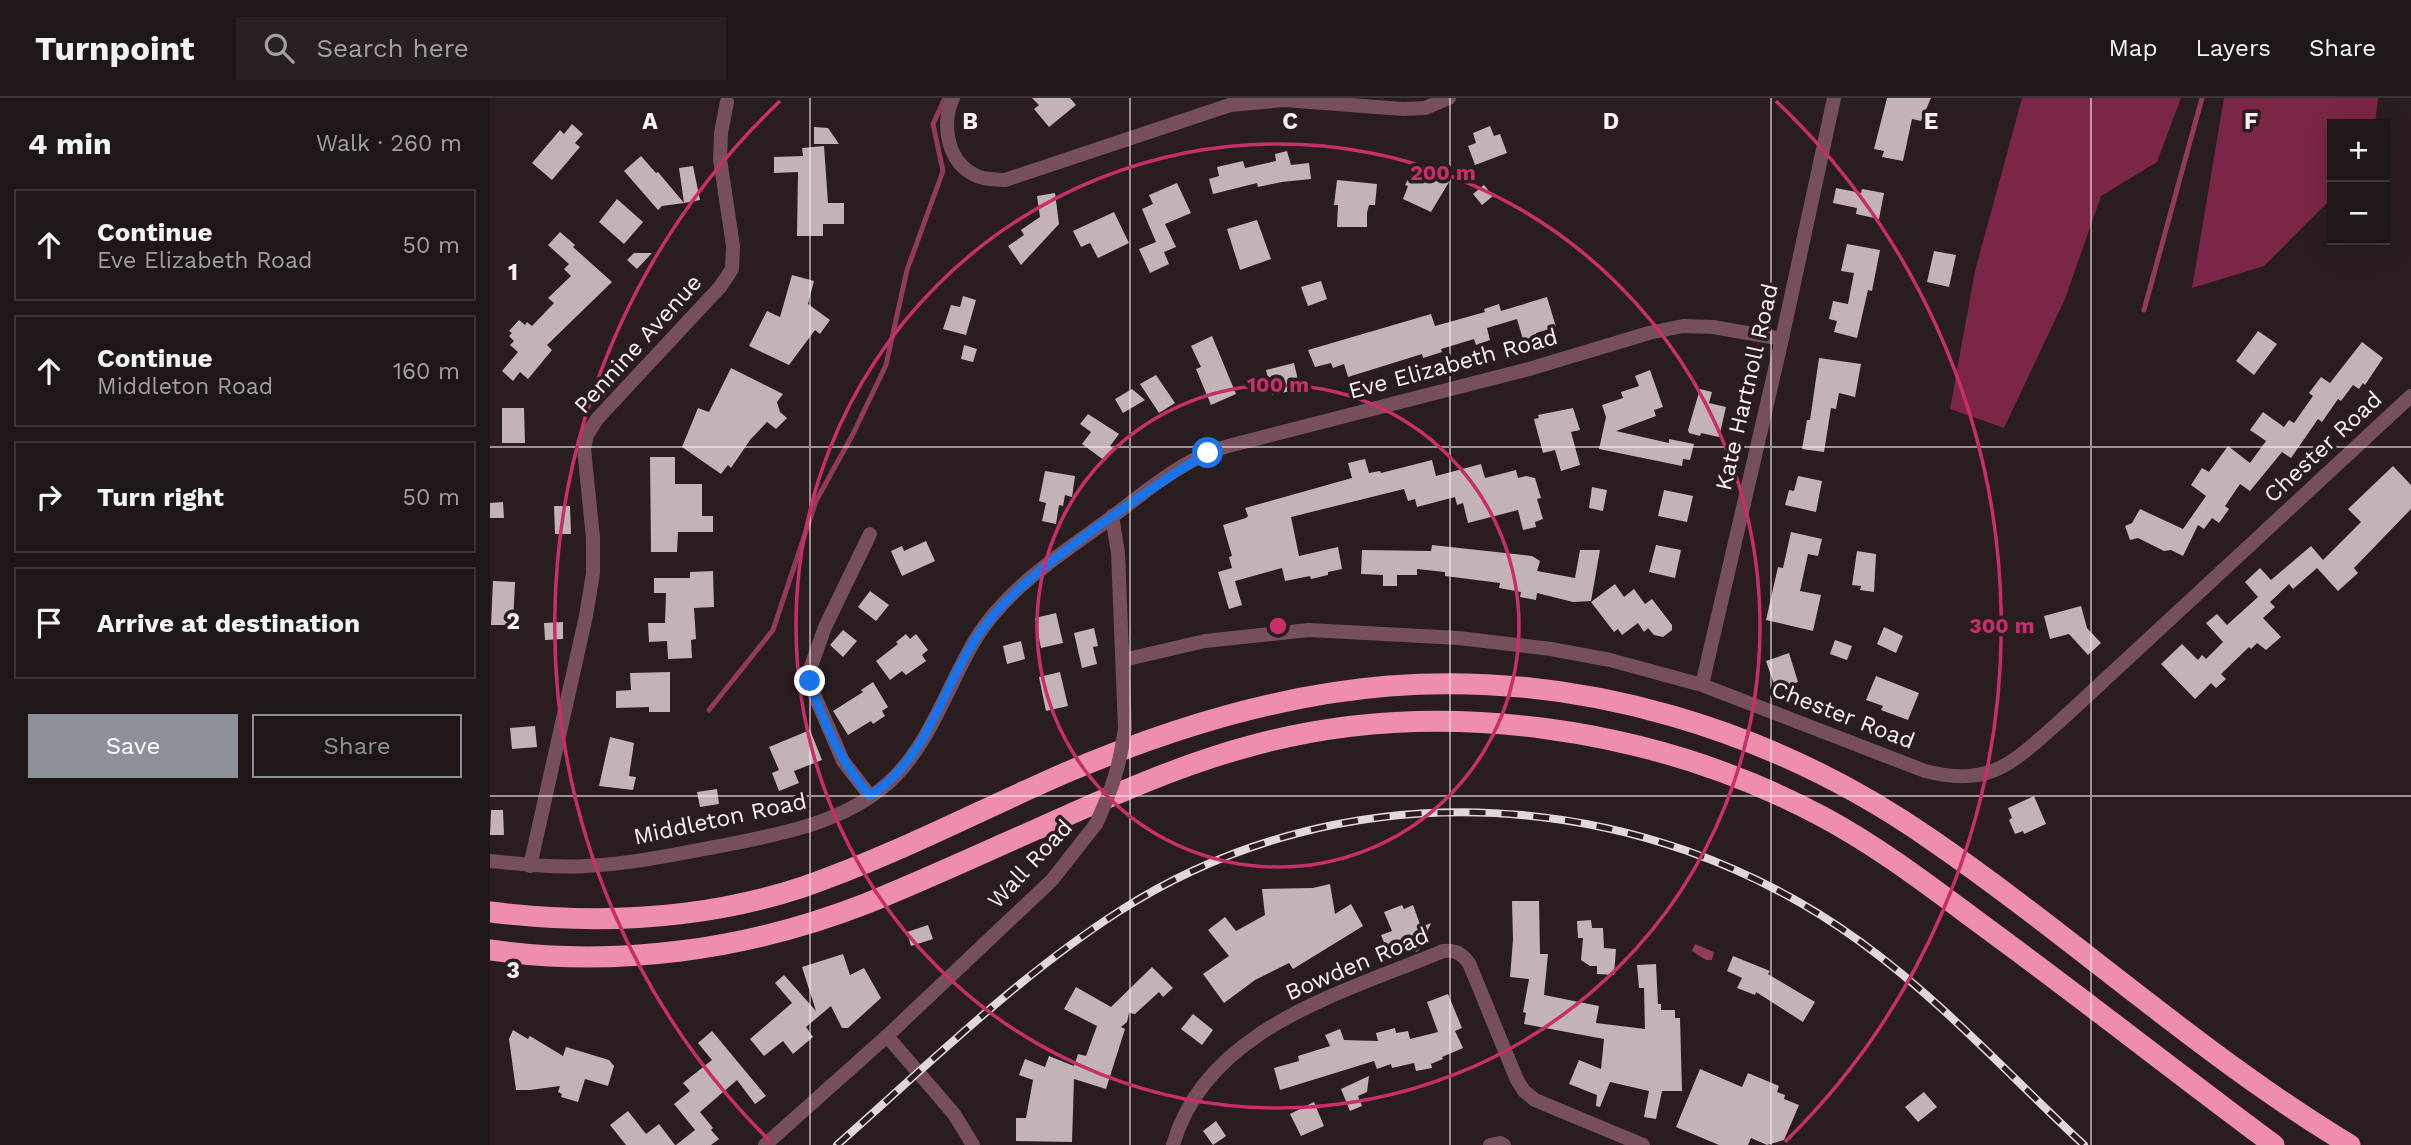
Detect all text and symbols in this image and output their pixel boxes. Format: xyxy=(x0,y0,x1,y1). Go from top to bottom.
search box xyxy=(236,17,726,80)
text: Turnpoint xyxy=(35,29,194,68)
icon: search xyxy=(260,29,298,67)
text: Search here xyxy=(316,33,469,63)
text: Map xyxy=(2109,34,2157,62)
text: Layers xyxy=(2195,34,2271,62)
text: Share xyxy=(2309,34,2376,62)
text: A xyxy=(642,108,658,135)
text: B xyxy=(962,108,978,135)
text: C xyxy=(1282,108,1298,135)
text: D xyxy=(1603,108,1619,135)
text: E xyxy=(1924,108,1938,135)
text: F xyxy=(2244,108,2258,135)
map controls xyxy=(2327,119,2390,245)
button: + xyxy=(2327,119,2390,182)
text: 4 min xyxy=(28,126,112,161)
text: Walk · 260 m xyxy=(316,130,462,157)
text: 200 m xyxy=(1410,160,1476,185)
button: − xyxy=(2327,182,2390,245)
text: Continue xyxy=(97,217,213,247)
icon: ahead xyxy=(30,226,68,264)
text: 50 m xyxy=(403,232,460,259)
text: Eve Elizabeth Road xyxy=(97,247,312,274)
text: 1 xyxy=(508,259,518,286)
street label: Pennine Avenue xyxy=(569,269,707,419)
street label: Kate Hartnoll Road xyxy=(1710,281,1784,493)
street label: Eve Elizabeth Road xyxy=(1345,323,1561,405)
text: Continue xyxy=(97,343,213,373)
icon: ahead xyxy=(30,352,68,390)
text: 160 m xyxy=(393,358,460,385)
text: 100 m xyxy=(1247,372,1309,397)
text: Middleton Road xyxy=(97,373,273,400)
street label: Chester Road xyxy=(2259,386,2387,508)
route start xyxy=(1192,437,1223,468)
icon: right xyxy=(30,478,68,516)
text: Turn right xyxy=(97,482,224,512)
text: 50 m xyxy=(403,484,460,511)
icon: arrive xyxy=(30,604,68,642)
text: Arrive at destination xyxy=(97,608,360,638)
text: 2 xyxy=(506,608,520,635)
text: 300 m xyxy=(1969,613,2035,638)
centre of rings xyxy=(1266,614,1290,638)
route end xyxy=(794,665,825,696)
street label: Chester Road xyxy=(1768,675,1918,755)
button: Save xyxy=(28,714,238,778)
button: Share xyxy=(252,714,462,778)
street label: Middleton Road xyxy=(631,787,809,851)
street label: Wall Road xyxy=(982,814,1078,914)
street label: Bowden Road xyxy=(1281,922,1433,1006)
text: 3 xyxy=(506,957,520,984)

